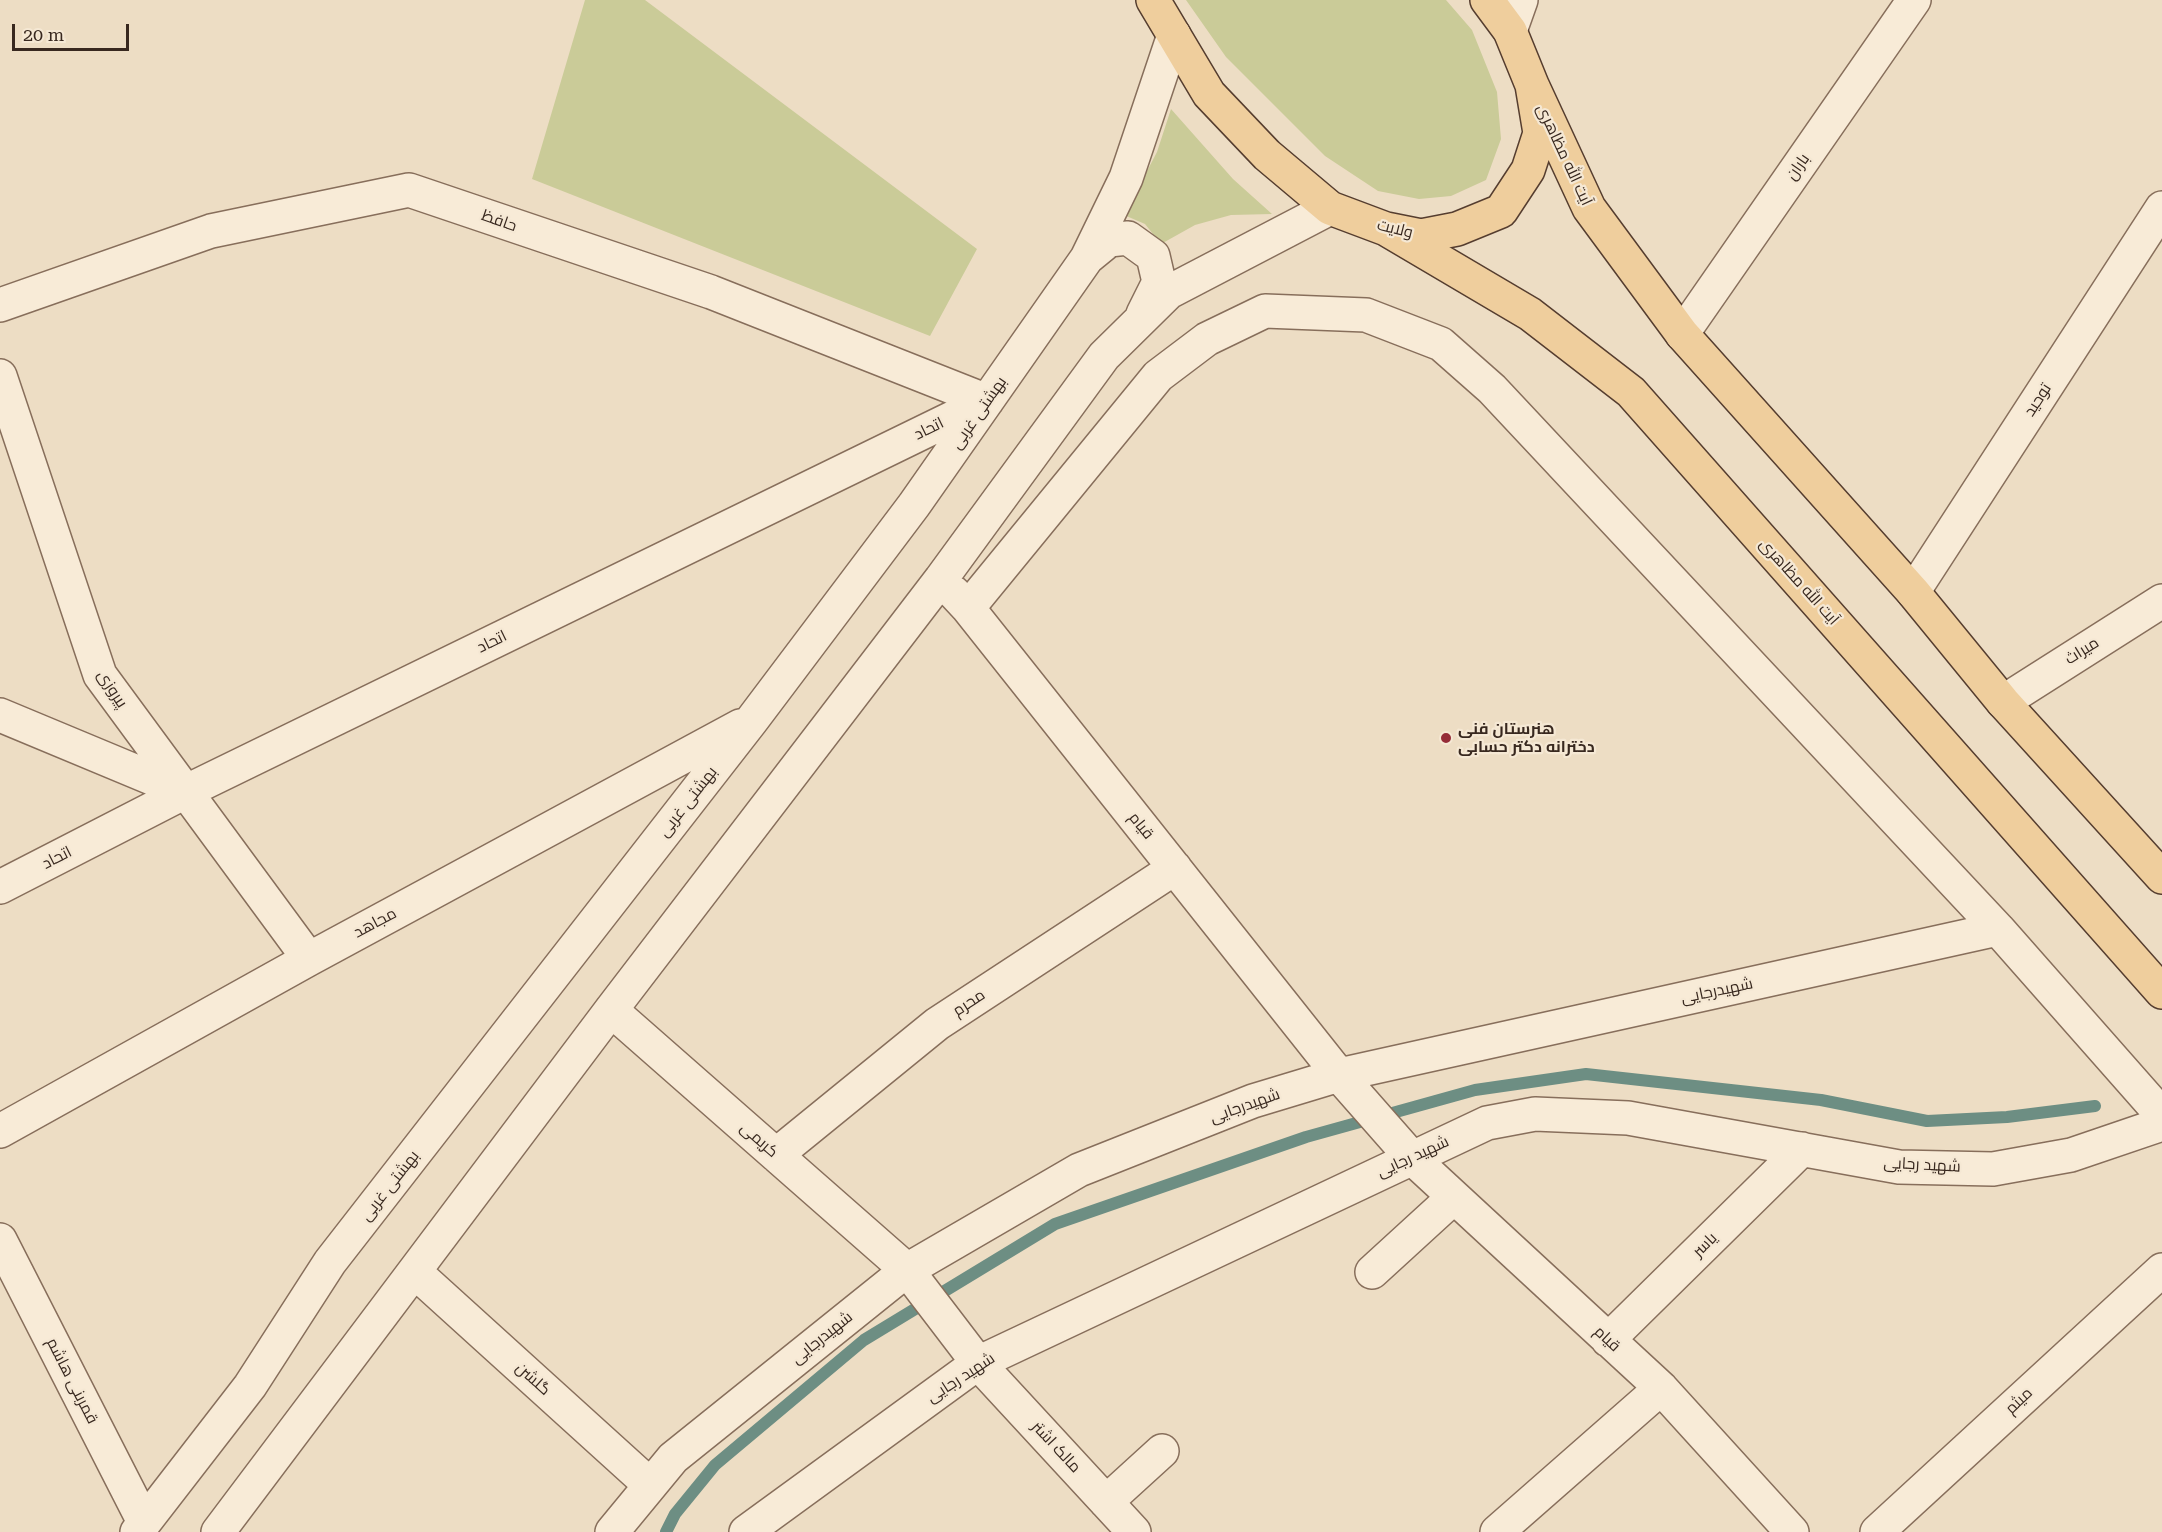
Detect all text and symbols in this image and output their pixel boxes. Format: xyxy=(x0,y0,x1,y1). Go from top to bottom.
scale bar xyxy=(15,12,132,50)
text: 20 m xyxy=(23,24,64,45)
street label: آیت الله مظاهری xyxy=(1532,101,1596,209)
street label: باران xyxy=(1782,150,1814,184)
street label: حافظ xyxy=(479,206,519,236)
street label: ولایت xyxy=(1375,215,1415,243)
street label: بهشتی غربی xyxy=(947,373,1011,453)
street label: توحید xyxy=(2020,380,2056,420)
street label: اتحاد xyxy=(911,414,947,444)
street label: آیت الله مظاهری xyxy=(1755,535,1843,629)
street label: اتحاد xyxy=(474,627,510,657)
street label: میراث xyxy=(2061,633,2103,669)
street label: پیروزی xyxy=(93,667,131,711)
place label: هنرستان فنی دخترانه دکتر حسابی xyxy=(1458,719,1595,757)
marker: هنرستان فنی دخترانه دکتر حسابی xyxy=(1439,731,1453,745)
street label: بهشتی غربی xyxy=(655,763,721,841)
street label: قیام xyxy=(1124,809,1158,843)
street label: اتحاد xyxy=(39,842,75,874)
street label: مجاهد xyxy=(350,904,400,942)
street label: شهیدرجایی xyxy=(1679,974,1755,1008)
street label: محرم xyxy=(949,985,989,1021)
street label: شهیدرجایی xyxy=(1207,1084,1283,1128)
street label: کریمی xyxy=(736,1118,782,1162)
street label: شهید رجایی xyxy=(1374,1132,1452,1182)
street label: بهشتی غربی xyxy=(357,1147,423,1225)
street label: شهید رجایی xyxy=(1883,1153,1961,1177)
street label: یاسر xyxy=(1689,1229,1721,1261)
street label: شهیدرجایی xyxy=(787,1307,857,1369)
street label: قیام xyxy=(1590,1322,1624,1356)
street label: قمربنی هاشم xyxy=(42,1335,102,1427)
street label: شهید رجایی xyxy=(923,1349,999,1407)
street label: گلشن xyxy=(512,1358,554,1400)
street label: میثم xyxy=(2001,1384,2037,1418)
street label: مالک اشتر xyxy=(1027,1417,1085,1477)

